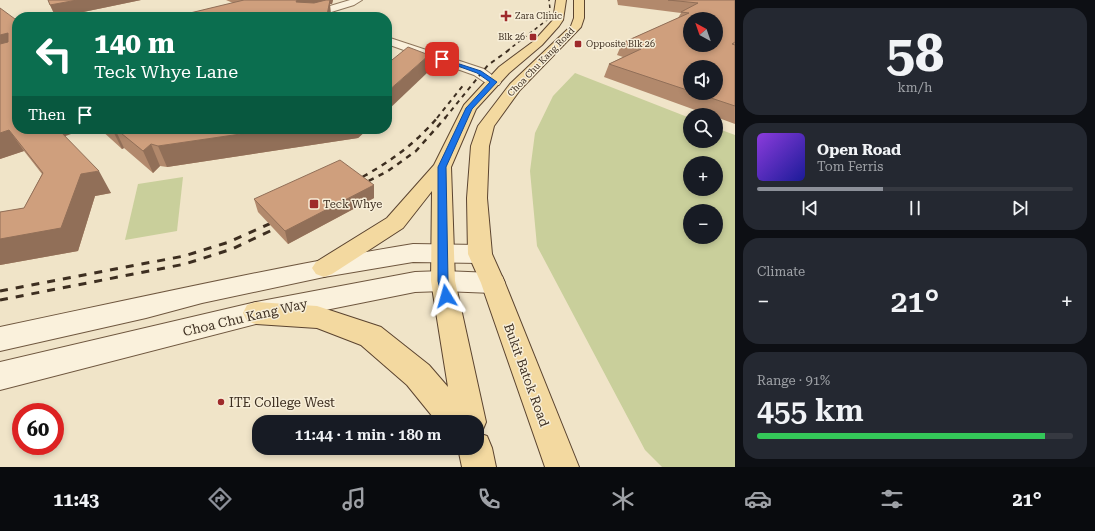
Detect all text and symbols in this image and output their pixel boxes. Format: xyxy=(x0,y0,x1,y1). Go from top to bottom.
marker: Zara Clinic xyxy=(500,10,512,22)
place label: Zara Clinic xyxy=(515,11,562,21)
north arrow xyxy=(683,12,723,52)
map controls xyxy=(683,12,723,244)
text: 58 xyxy=(886,23,944,84)
street label: Choa Chu Kang Road xyxy=(506,25,577,98)
text: 140 m xyxy=(94,27,175,60)
icon: left xyxy=(28,28,80,80)
place label: Blk 26 xyxy=(498,32,525,42)
marker: Blk 26 xyxy=(528,32,538,42)
marker: Opposite Blk 26 xyxy=(573,39,583,49)
place label: Opposite Blk 26 xyxy=(586,39,655,49)
pin xyxy=(425,42,459,76)
icon: arrive xyxy=(431,48,453,70)
button: sound xyxy=(683,60,723,100)
text: Teck Whye Lane xyxy=(94,61,238,82)
text: km/h xyxy=(898,80,932,95)
icon: arrive xyxy=(74,104,96,126)
text: Then xyxy=(28,106,66,124)
button: search xyxy=(683,108,723,148)
text: Open Road xyxy=(817,141,901,159)
button: + xyxy=(683,156,723,196)
text: Tom Ferris xyxy=(817,159,883,174)
icon: previous xyxy=(799,197,821,219)
icon: pause xyxy=(904,197,926,219)
icon: next xyxy=(1009,197,1031,219)
marker: Teck Whye xyxy=(308,198,320,210)
place label: Teck Whye xyxy=(323,198,382,211)
button: − xyxy=(683,204,723,244)
text: Climate xyxy=(757,264,805,279)
position arrow xyxy=(425,275,467,317)
text: 21° xyxy=(891,284,939,319)
text: − xyxy=(757,289,769,314)
text: + xyxy=(1061,289,1073,314)
street label: Choa Chu Kang Way xyxy=(181,296,309,339)
street label: Bukit Batok Road xyxy=(501,321,552,430)
text: Range · 91% xyxy=(757,373,830,388)
text: 455 km xyxy=(757,393,864,428)
place label: ITE College West xyxy=(229,395,335,410)
marker: ITE College West xyxy=(216,397,226,407)
speed limit sign: 60 xyxy=(12,403,64,455)
text: 11:44 · 1 min · 180 m xyxy=(295,426,441,444)
icon: directions xyxy=(206,485,234,513)
icon: music xyxy=(340,485,368,513)
icon: phone xyxy=(475,485,503,513)
icon: climate xyxy=(609,485,637,513)
icon: car xyxy=(744,485,772,513)
icon: filters xyxy=(878,485,906,513)
text: 11:43 xyxy=(53,489,99,510)
text: 21° xyxy=(1013,489,1042,510)

